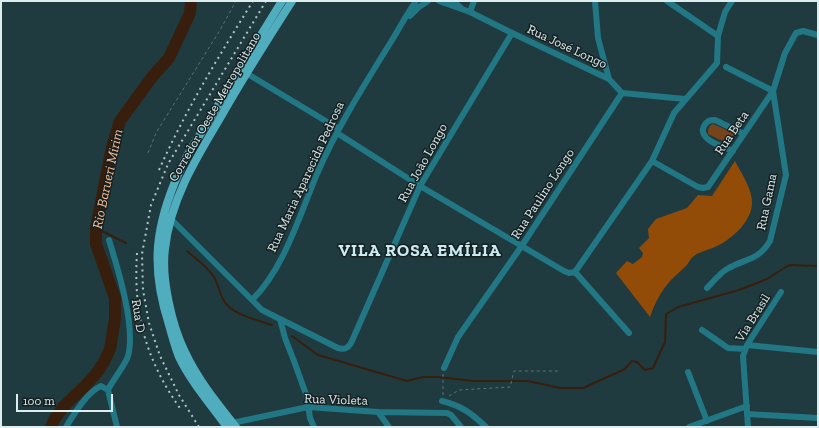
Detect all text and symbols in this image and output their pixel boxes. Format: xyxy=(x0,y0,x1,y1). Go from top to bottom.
street label: Rua José Longo xyxy=(524,22,610,72)
street label: Corredor Oeste Metropolitano xyxy=(166,30,264,184)
street label: Rua Maria Aparecida Pedrosa xyxy=(264,99,348,255)
street label: Rua Beta xyxy=(712,108,752,158)
street label: Rua João Longo xyxy=(395,121,451,205)
water label: Rio Barueri Mirim xyxy=(89,128,127,230)
street label: Rua Paulino Longo xyxy=(508,146,578,242)
street label: Rua Gama xyxy=(753,172,781,232)
district label: VILA ROSA EMÍLIA xyxy=(338,241,502,261)
street label: Via Brasil xyxy=(732,291,774,345)
street label: Rua D xyxy=(128,298,148,334)
scale bar xyxy=(18,386,115,412)
street label: Rua Violeta xyxy=(304,391,368,409)
text: 100 m xyxy=(23,394,55,408)

